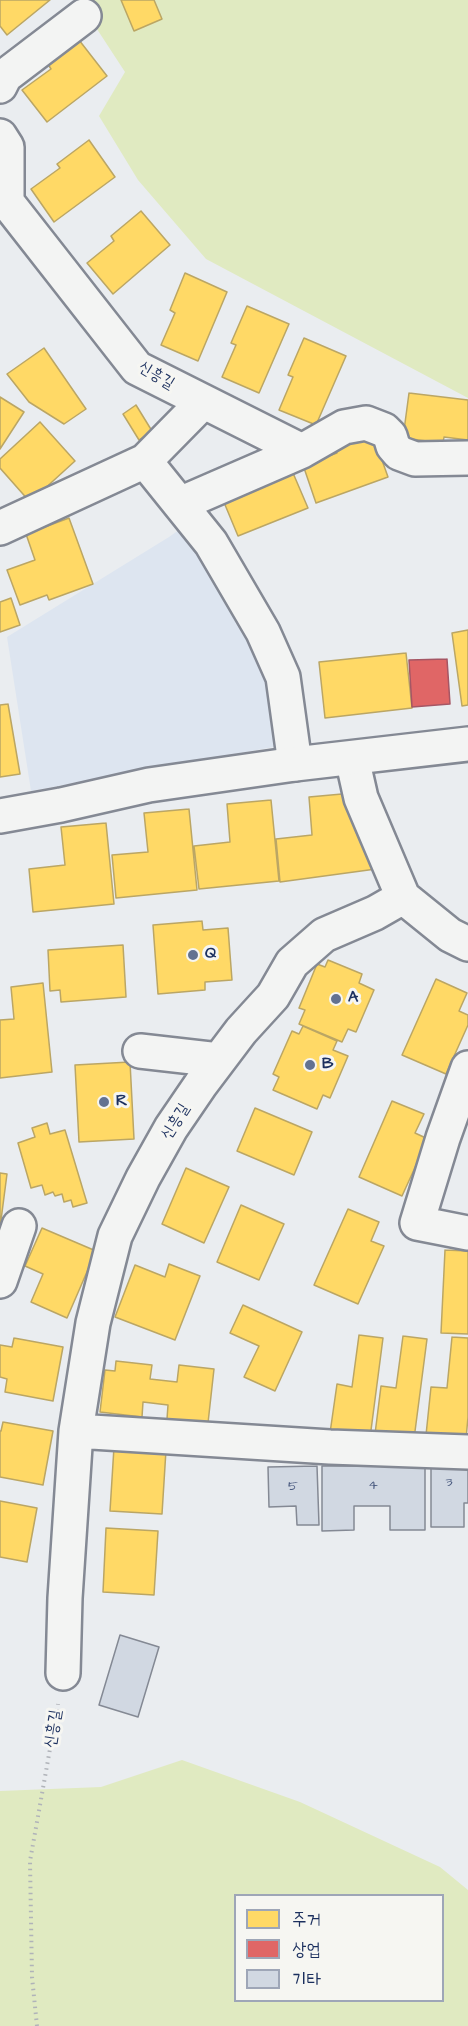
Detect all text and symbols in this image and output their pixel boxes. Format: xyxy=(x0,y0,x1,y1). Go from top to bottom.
street label: 신흥길 xyxy=(135,358,177,394)
place label: Q xyxy=(205,945,216,965)
marker: Q xyxy=(186,948,200,962)
place label: A xyxy=(348,989,358,1009)
marker: A xyxy=(329,992,343,1006)
place label: B xyxy=(322,1055,333,1075)
marker: B xyxy=(303,1058,317,1072)
place label: R xyxy=(116,1092,127,1112)
marker: R xyxy=(97,1095,111,1109)
street label: 신흥길 xyxy=(158,1101,194,1143)
house number: 3 xyxy=(445,1475,453,1491)
house number: 4 xyxy=(368,1478,378,1494)
house number: 5 xyxy=(288,1479,298,1495)
street label: 신흥길 xyxy=(41,1708,67,1750)
legend xyxy=(234,1894,444,2002)
text: 주거 xyxy=(292,1907,321,1932)
text: 상업 xyxy=(292,1937,321,1962)
text: 기타 xyxy=(292,1967,321,1992)

